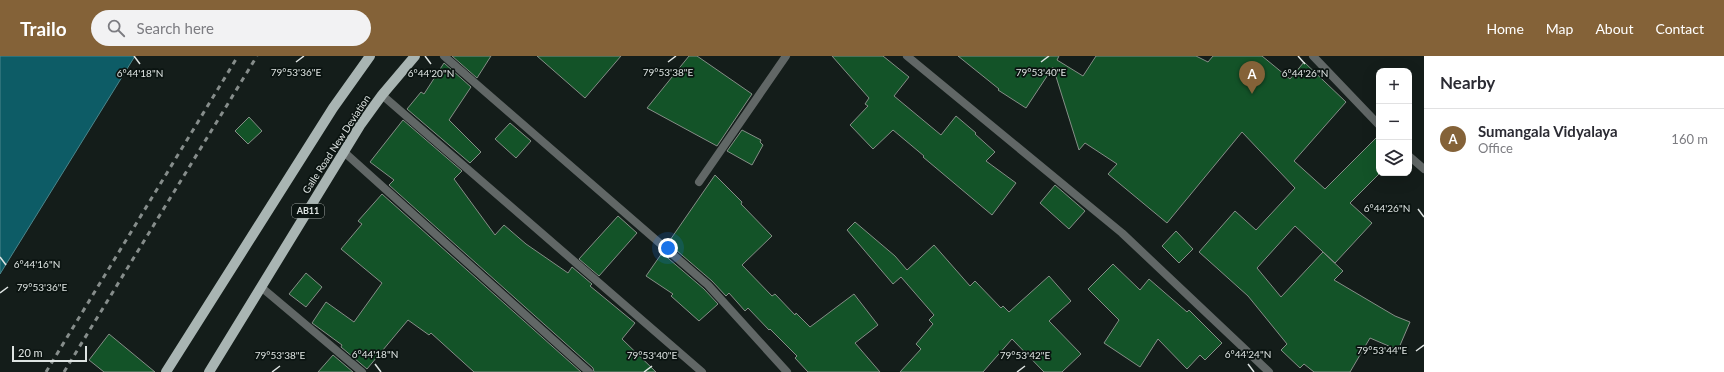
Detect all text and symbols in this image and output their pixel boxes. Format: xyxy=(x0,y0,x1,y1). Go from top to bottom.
search box xyxy=(91,10,371,46)
text: Trailo xyxy=(20,17,67,40)
icon: search xyxy=(105,17,127,39)
text: Search here xyxy=(137,19,214,37)
text: Home xyxy=(1486,20,1524,37)
text: Map xyxy=(1546,20,1573,37)
text: About xyxy=(1595,20,1633,37)
text: Contact xyxy=(1655,20,1704,37)
pin: A xyxy=(1239,61,1265,94)
text: 79°53'36"E xyxy=(271,66,321,78)
text: 79°53'38"E xyxy=(643,66,693,78)
text: 79°53'40"E xyxy=(1016,66,1066,78)
text: 6°44'18"N xyxy=(117,67,163,79)
text: 6°44'20"N xyxy=(408,67,454,79)
text: 6°44'26"N xyxy=(1282,67,1328,79)
map controls xyxy=(1376,68,1412,176)
button: + xyxy=(1376,68,1412,104)
text: Nearby xyxy=(1440,72,1495,93)
street label: Galle Road New Deviation xyxy=(300,92,372,196)
button: − xyxy=(1376,104,1412,140)
text: Sumangala Vidyalaya xyxy=(1478,122,1618,140)
text: A xyxy=(1448,131,1458,147)
text: 160 m xyxy=(1671,131,1708,147)
button: layers xyxy=(1376,140,1412,176)
text: Office xyxy=(1478,140,1513,156)
text: 6°44'26"N xyxy=(1364,202,1410,214)
road number: AB11 xyxy=(292,204,324,218)
your location xyxy=(658,238,678,258)
text: 6°44'16"N xyxy=(14,258,60,270)
text: 79°53'36"E xyxy=(17,281,67,293)
scale bar xyxy=(12,344,87,363)
text: 79°53'44"E xyxy=(1357,344,1407,356)
text: 20 m xyxy=(18,346,43,359)
text: 6°44'18"N xyxy=(352,348,398,360)
text: 6°44'24"N xyxy=(1225,348,1271,360)
text: 79°53'38"E xyxy=(255,349,305,361)
text: 79°53'40"E xyxy=(627,349,677,361)
text: 79°53'42"E xyxy=(1000,349,1050,361)

